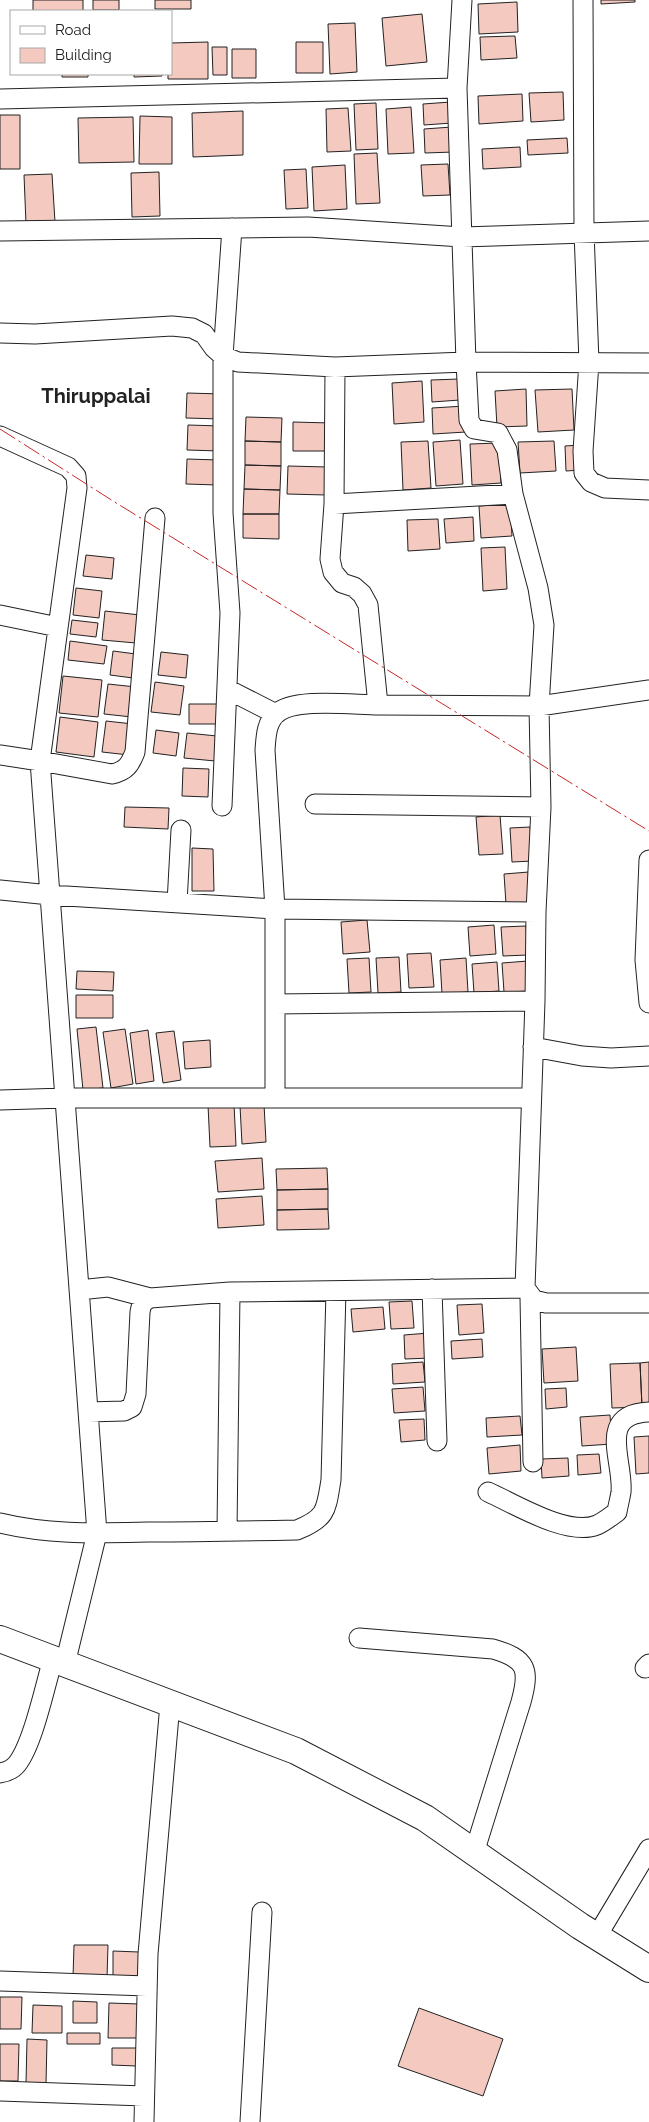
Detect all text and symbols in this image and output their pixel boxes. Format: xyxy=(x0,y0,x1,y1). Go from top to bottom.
legend xyxy=(10,10,172,75)
text: Road xyxy=(55,21,91,39)
text: Building xyxy=(55,46,112,64)
district label: Thiruppalai xyxy=(41,384,151,408)

